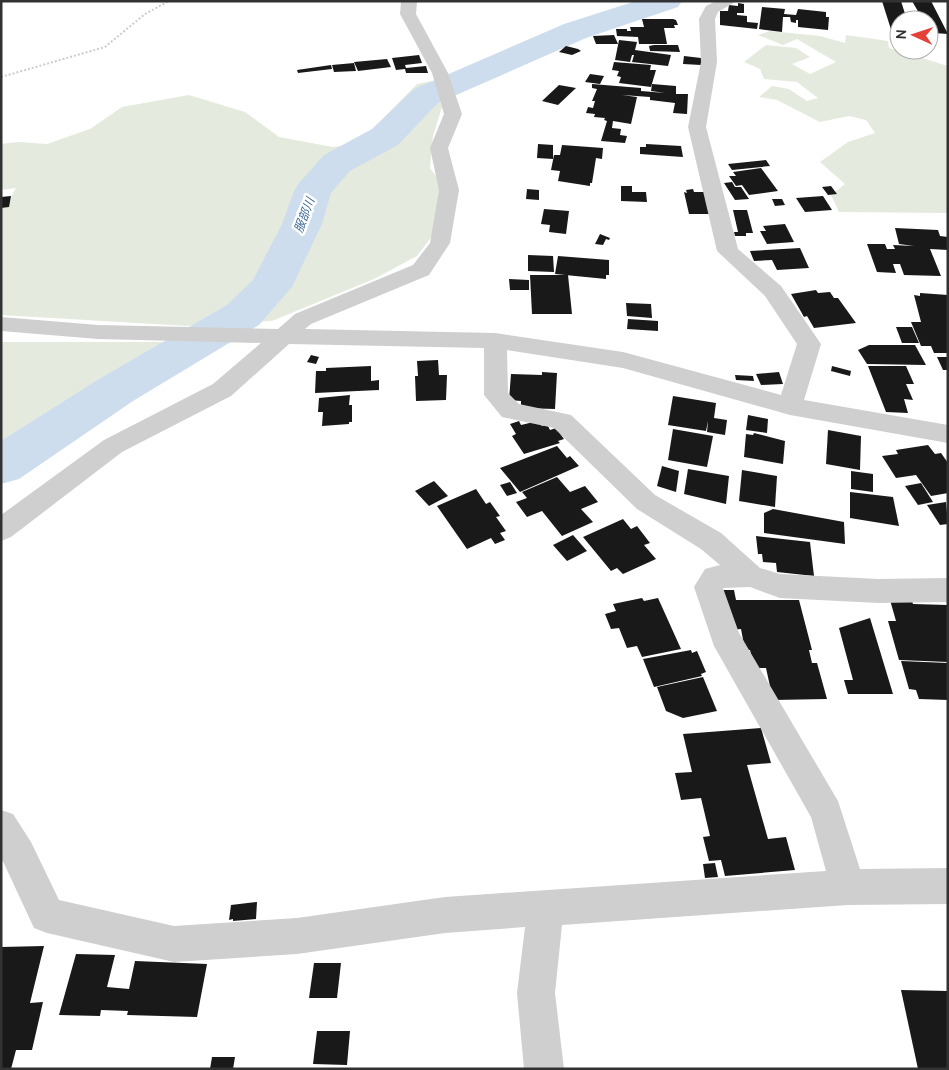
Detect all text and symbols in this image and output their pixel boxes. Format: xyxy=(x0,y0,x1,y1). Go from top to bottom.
north arrow xyxy=(889,10,939,60)
text: N xyxy=(892,29,910,40)
water label: 服部川 xyxy=(291,194,318,234)

